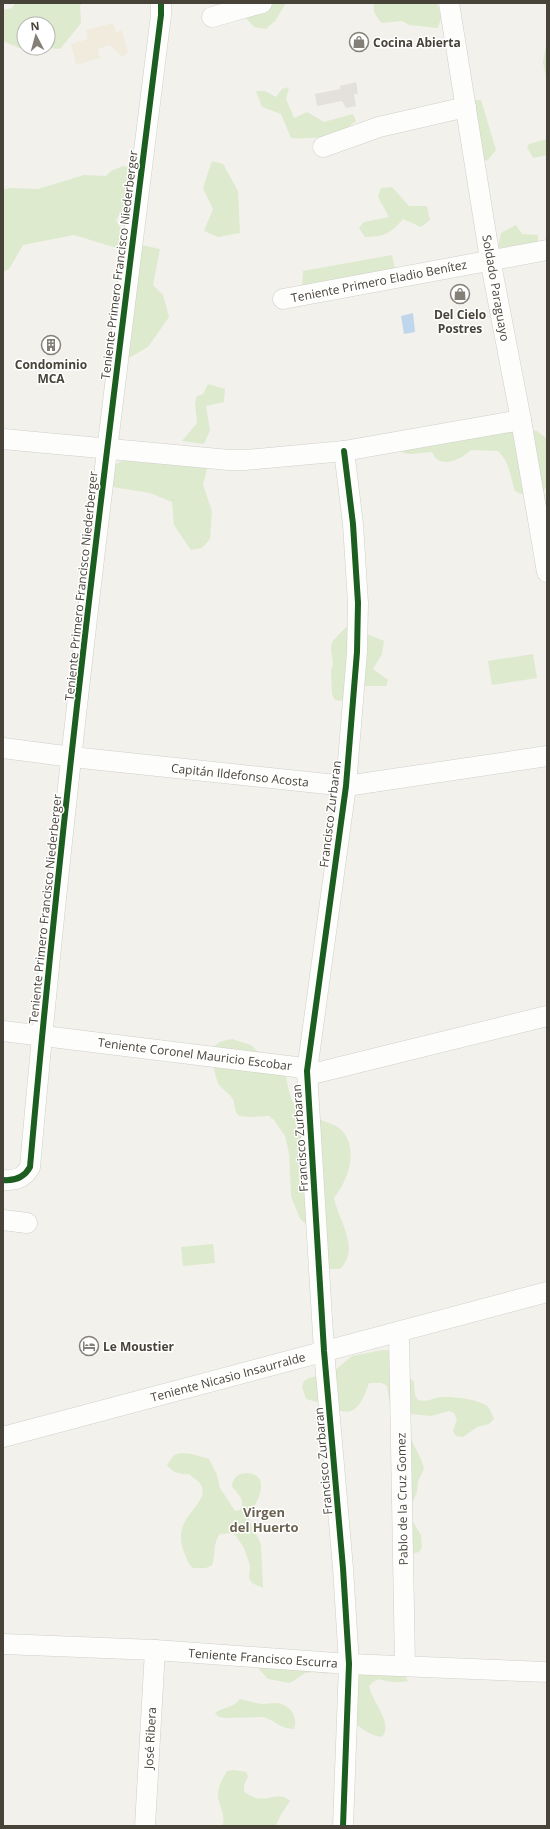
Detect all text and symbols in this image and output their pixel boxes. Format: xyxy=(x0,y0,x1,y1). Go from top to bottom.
north arrow xyxy=(16,16,56,56)
text: N xyxy=(30,18,40,33)
shop icon: Cocina Abierta xyxy=(348,31,370,53)
place label: Cocina Abierta xyxy=(373,34,461,51)
street label: Teniente Primero Francisco Niederberger xyxy=(96,149,142,381)
street label: Soldado Paraguayo xyxy=(478,233,514,343)
street label: Teniente Primero Eladio Benítez xyxy=(290,256,469,306)
shop icon: Del Cielo Postres xyxy=(449,283,471,305)
place label: Del Cielo Postres xyxy=(434,306,486,337)
building icon: Condominio MCA xyxy=(40,334,62,356)
place label: Condominio MCA xyxy=(15,356,87,387)
street label: Teniente Primero Francisco Niederberger xyxy=(60,470,102,702)
street label: Capitán Ildefonso Acosta xyxy=(170,759,310,791)
street label: Francisco Zurbaran xyxy=(315,759,345,869)
street label: Teniente Primero Francisco Niederberger xyxy=(24,793,66,1025)
street label: Teniente Coronel Mauricio Escobar xyxy=(97,1034,293,1074)
street label: Francisco Zurbaran xyxy=(288,1084,312,1192)
hotel icon: Le Moustier xyxy=(78,1335,100,1357)
place label: Le Moustier xyxy=(103,1338,175,1355)
street label: Teniente Nicasio Insaurralde xyxy=(149,1348,308,1406)
street label: Francisco Zurbaran xyxy=(310,1407,336,1515)
street label: Pablo de la Cruz Gomez xyxy=(392,1432,412,1565)
district label: Virgen del Huerto xyxy=(229,1503,299,1536)
street label: Teniente Francisco Escurra xyxy=(188,1644,338,1672)
street label: José Ribera xyxy=(140,1707,160,1770)

